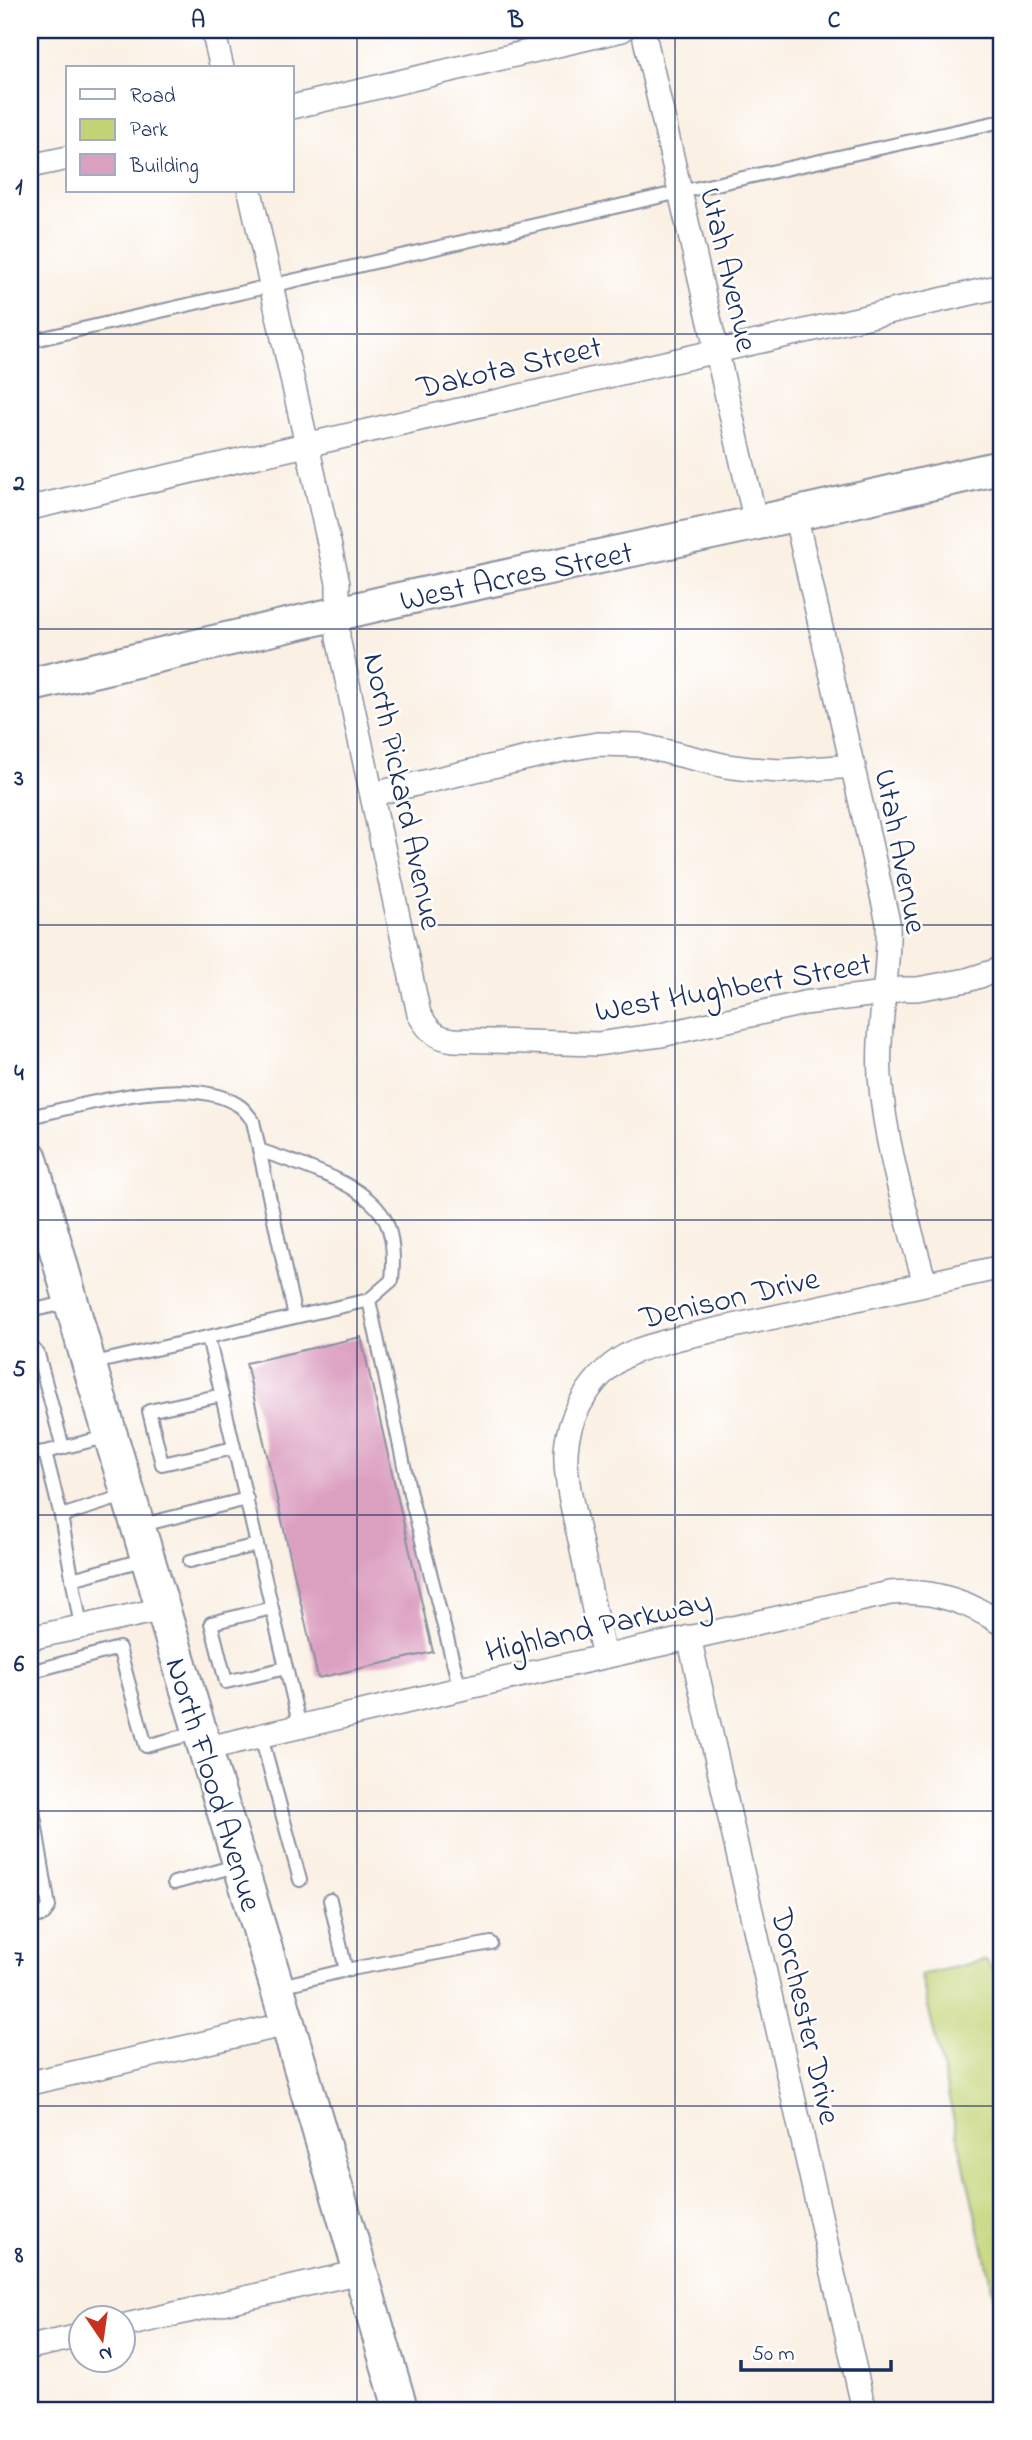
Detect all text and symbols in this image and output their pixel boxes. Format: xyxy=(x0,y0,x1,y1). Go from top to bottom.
text: A xyxy=(191,5,205,38)
text: B xyxy=(507,5,524,38)
text: C xyxy=(828,5,841,38)
legend xyxy=(66,66,294,192)
text: Road xyxy=(130,82,176,112)
text: Park xyxy=(130,116,169,146)
text: Building xyxy=(129,152,199,184)
text: 1 xyxy=(15,172,23,205)
street label: Utah Avenue xyxy=(685,183,768,357)
street label: Dakota Street xyxy=(412,325,607,414)
text: 2 xyxy=(12,468,25,501)
street label: West Acres Street xyxy=(396,531,638,626)
street label: North Pickard Avenue xyxy=(348,649,453,935)
text: 3 xyxy=(13,763,24,796)
street label: Utah Avenue xyxy=(860,765,938,939)
street label: West Hughbert Street xyxy=(592,942,876,1037)
text: 4 xyxy=(14,1058,24,1091)
street label: Denison Drive xyxy=(634,1257,825,1344)
text: 5 xyxy=(12,1354,26,1387)
street label: Highland Parkway xyxy=(481,1580,717,1677)
text: 6 xyxy=(14,1649,25,1682)
street label: North Flood Avenue xyxy=(151,1652,273,1918)
street label: Dorchester Drive xyxy=(756,1903,851,2130)
text: 7 xyxy=(14,1944,24,1977)
text: 8 xyxy=(14,2240,24,2273)
north arrow xyxy=(66,2304,136,2374)
scale bar xyxy=(741,2328,892,2372)
text: N xyxy=(96,2339,115,2368)
text: 50 m xyxy=(752,2340,795,2370)

